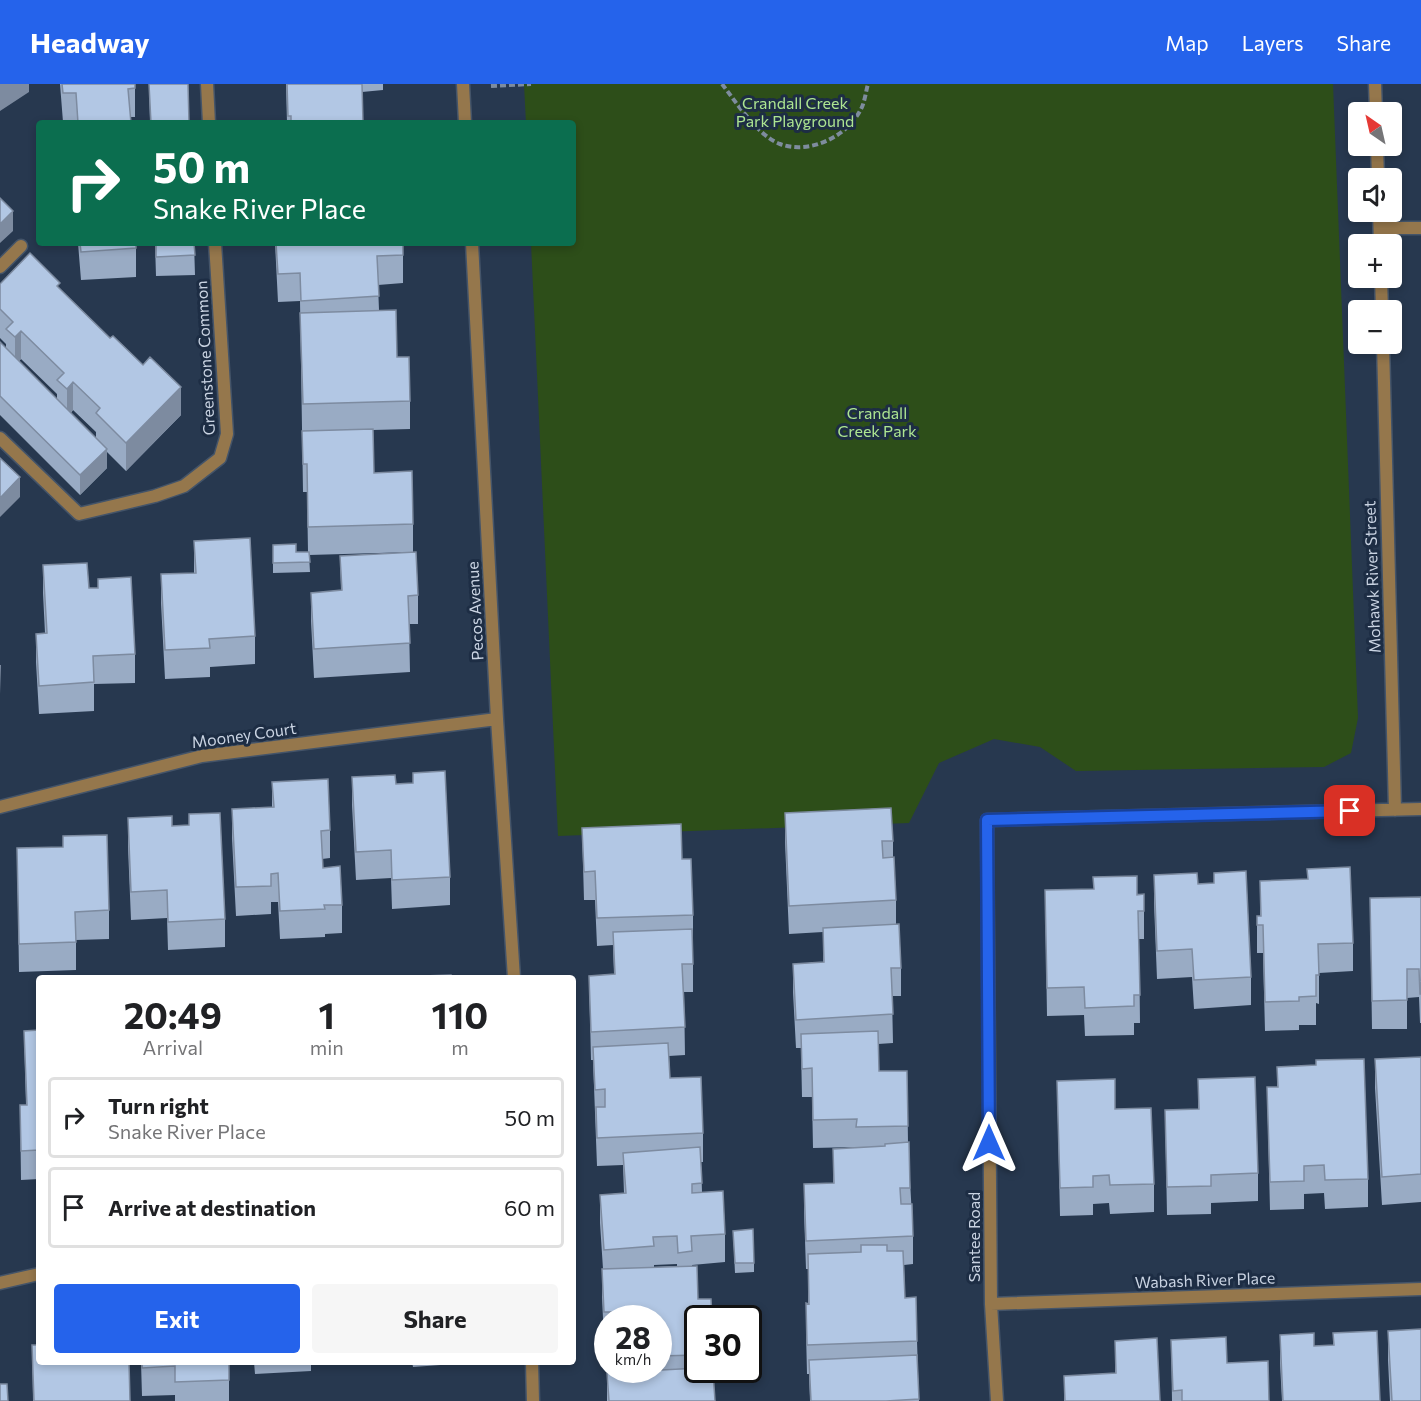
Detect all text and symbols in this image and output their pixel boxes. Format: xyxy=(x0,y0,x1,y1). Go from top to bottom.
text: Headway xyxy=(30,25,150,59)
text: Map xyxy=(1165,30,1209,55)
text: Layers xyxy=(1242,30,1304,55)
text: Share xyxy=(1337,30,1391,55)
park label: Crandall Creek Park Playground xyxy=(736,93,854,130)
north arrow xyxy=(1348,102,1402,156)
map controls xyxy=(1348,102,1402,354)
text: 50 m xyxy=(153,140,250,192)
icon: right xyxy=(54,144,132,222)
button: sound xyxy=(1348,168,1402,222)
text: Snake River Place xyxy=(153,192,366,225)
button: + xyxy=(1348,234,1402,288)
street label: Greenstone Common xyxy=(191,280,218,436)
button: − xyxy=(1348,300,1402,354)
park label: Crandall Creek Park xyxy=(837,403,917,440)
street label: Mohawk River Street xyxy=(1359,500,1384,654)
street label: Pecos Avenue xyxy=(462,561,487,661)
street label: Mooney Court xyxy=(190,718,298,751)
pin xyxy=(1324,785,1375,836)
icon: arrive xyxy=(1333,794,1366,827)
text: 20:49 xyxy=(124,992,222,1036)
text: 1 xyxy=(319,992,335,1036)
text: 110 xyxy=(432,992,488,1036)
text: Arrival xyxy=(143,1035,203,1059)
text: min xyxy=(310,1035,344,1059)
text: m xyxy=(451,1035,469,1059)
text: Turn right xyxy=(108,1092,209,1119)
icon: right xyxy=(57,1101,90,1134)
text: 50 m xyxy=(505,1104,555,1131)
position arrow xyxy=(957,1111,1021,1175)
text: Snake River Place xyxy=(108,1119,266,1143)
icon: arrive xyxy=(57,1191,90,1224)
street label: Santee Road xyxy=(964,1192,983,1282)
text: Arrive at destination xyxy=(108,1194,316,1221)
text: 60 m xyxy=(504,1194,555,1221)
street label: Wabash River Place xyxy=(1134,1268,1276,1291)
button: Exit xyxy=(54,1284,300,1353)
button: Share xyxy=(312,1284,558,1353)
speed limit sign: 30 xyxy=(684,1305,762,1383)
text: 28 xyxy=(615,1318,651,1355)
text: km/h xyxy=(615,1350,651,1368)

